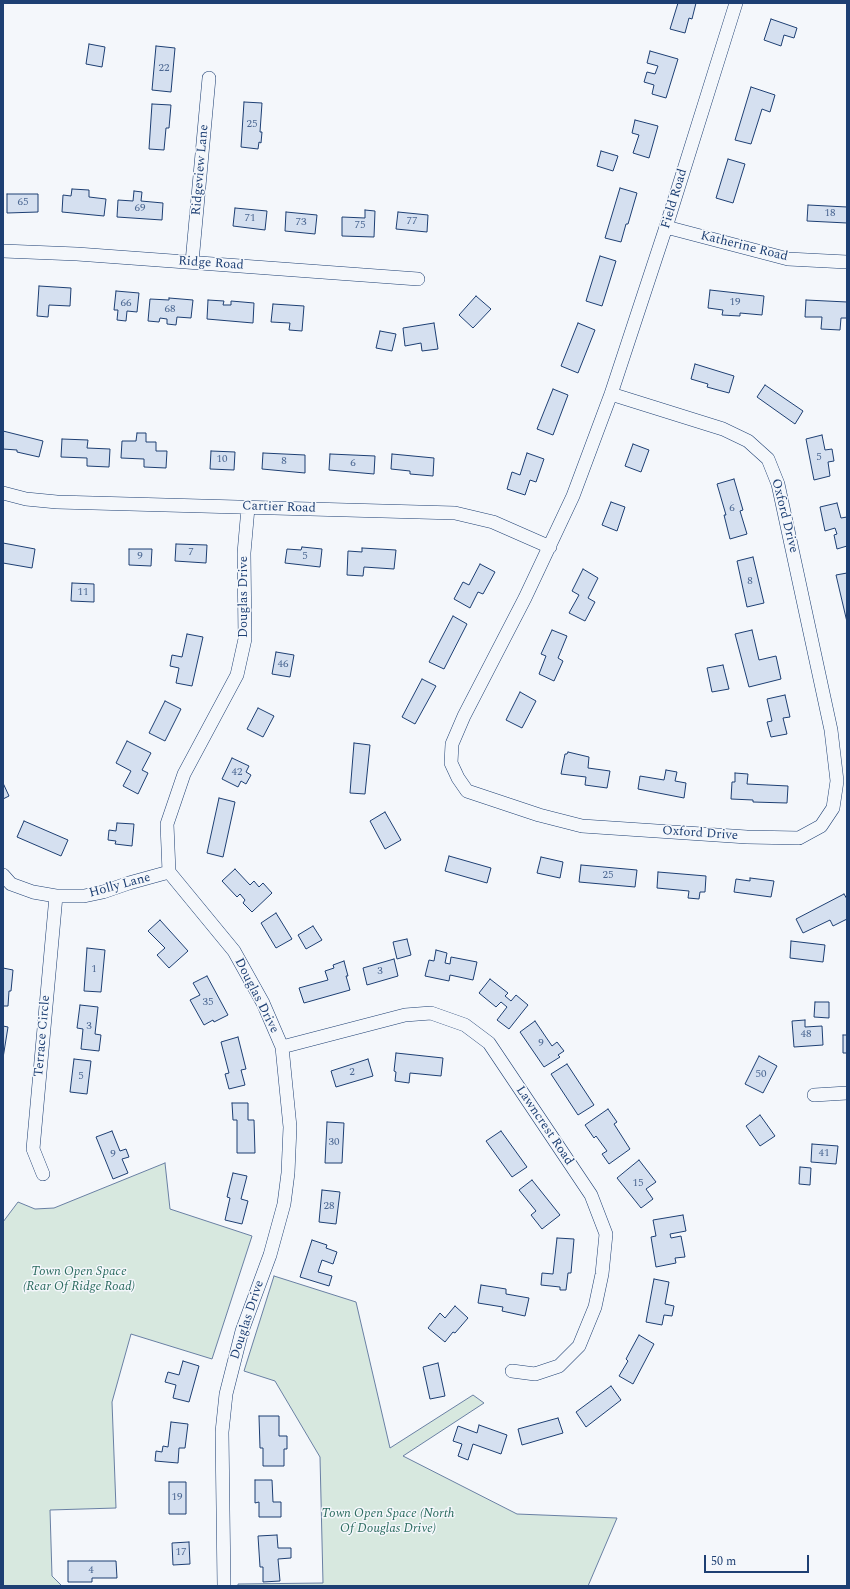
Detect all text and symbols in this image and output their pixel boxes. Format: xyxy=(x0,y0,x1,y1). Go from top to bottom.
house number: 22 xyxy=(159,62,169,76)
house number: 25 xyxy=(247,118,257,132)
street label: Ridgeview Lane xyxy=(189,124,213,216)
street label: Field Road xyxy=(658,167,692,231)
house number: 65 xyxy=(18,196,28,210)
house number: 69 xyxy=(135,202,145,216)
house number: 18 xyxy=(825,207,835,221)
house number: 71 xyxy=(245,212,255,226)
house number: 77 xyxy=(407,215,417,229)
house number: 73 xyxy=(296,216,306,230)
house number: 75 xyxy=(355,219,365,233)
street label: Katherine Road xyxy=(699,229,789,265)
street label: Ridge Road xyxy=(178,254,244,274)
house number: 19 xyxy=(730,296,740,310)
house number: 66 xyxy=(121,297,131,311)
house number: 68 xyxy=(165,303,175,317)
house number: 5 xyxy=(816,451,822,465)
house number: 10 xyxy=(217,453,227,467)
house number: 8 xyxy=(281,455,287,469)
house number: 6 xyxy=(350,457,356,471)
street label: Oxford Drive xyxy=(767,477,801,555)
street label: Cartier Road xyxy=(242,499,316,517)
house number: 6 xyxy=(729,502,735,516)
house number: 7 xyxy=(188,546,194,560)
house number: 9 xyxy=(137,550,143,564)
house number: 5 xyxy=(302,550,308,564)
street label: Douglas Drive xyxy=(236,556,252,638)
house number: 8 xyxy=(747,575,753,589)
house number: 11 xyxy=(78,586,88,600)
house number: 46 xyxy=(278,658,288,672)
house number: 42 xyxy=(232,766,242,780)
street label: Oxford Drive xyxy=(662,824,738,844)
house number: 25 xyxy=(603,869,613,883)
street label: Holly Lane xyxy=(87,870,153,902)
street label: Douglas Drive xyxy=(230,956,282,1036)
house number: 1 xyxy=(91,963,97,977)
house number: 3 xyxy=(377,965,383,979)
street label: Terrace Circle xyxy=(32,994,54,1078)
house number: 35 xyxy=(203,996,213,1010)
house number: 3 xyxy=(86,1020,92,1034)
house number: 48 xyxy=(801,1028,811,1042)
house number: 9 xyxy=(538,1037,544,1051)
house number: 2 xyxy=(349,1066,355,1080)
house number: 50 xyxy=(756,1068,766,1082)
house number: 5 xyxy=(78,1070,84,1084)
street label: Lawncrest Road xyxy=(512,1083,576,1169)
house number: 30 xyxy=(329,1136,339,1150)
house number: 41 xyxy=(819,1147,829,1161)
house number: 9 xyxy=(110,1148,116,1162)
house number: 15 xyxy=(633,1177,643,1191)
house number: 28 xyxy=(324,1200,334,1214)
park label: Town Open Space (Rear Of Ridge Road) xyxy=(23,1264,135,1295)
street label: Douglas Drive xyxy=(228,1278,268,1362)
house number: 19 xyxy=(172,1491,182,1505)
park label: Town Open Space (North Of Douglas Drive) xyxy=(321,1506,455,1537)
house number: 17 xyxy=(176,1546,186,1560)
scale bar xyxy=(706,1547,811,1573)
text: 50 m xyxy=(711,1552,736,1571)
house number: 4 xyxy=(88,1564,94,1578)

